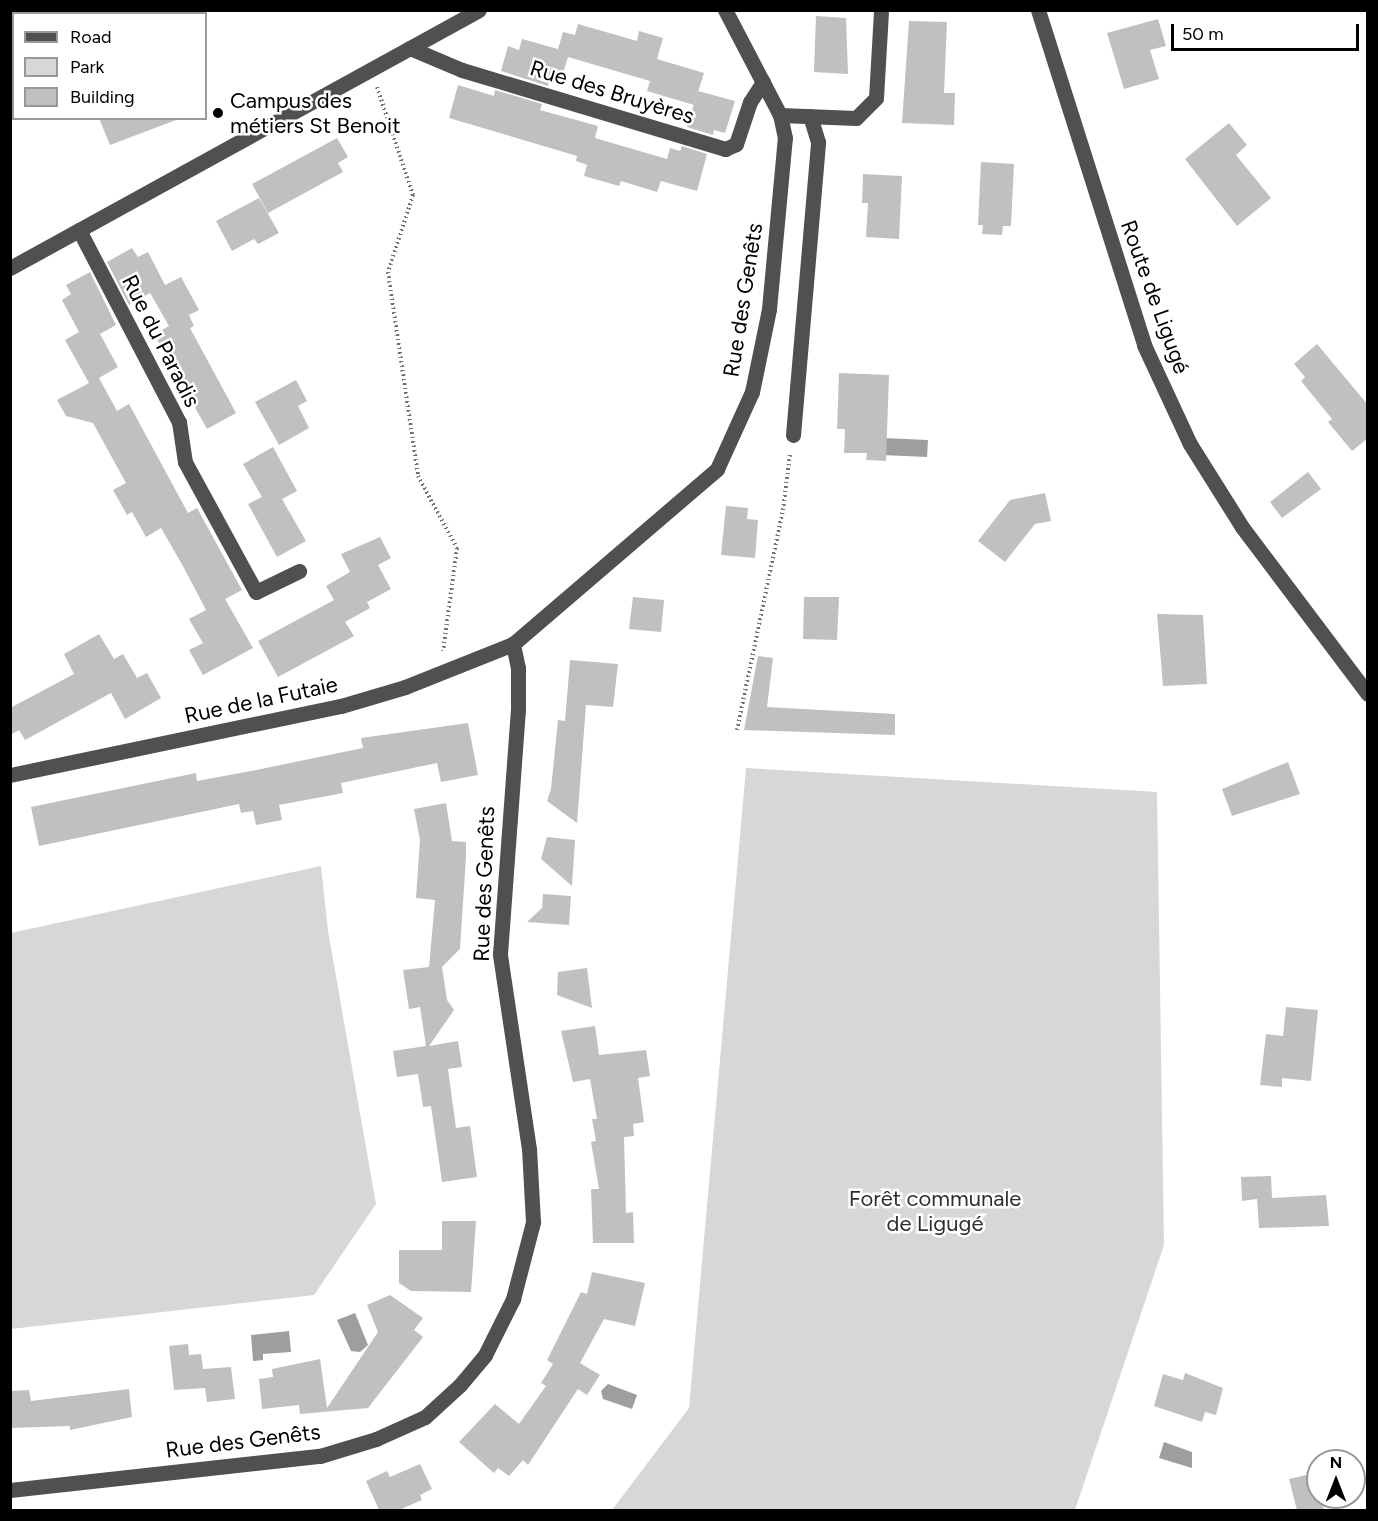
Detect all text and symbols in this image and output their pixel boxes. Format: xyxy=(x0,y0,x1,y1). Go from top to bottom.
legend xyxy=(12,12,207,120)
scale bar xyxy=(1174,12,1362,50)
text: 50 m xyxy=(1182,23,1224,45)
text: Road xyxy=(70,26,111,48)
street label: Rue des Bruyères xyxy=(527,54,697,130)
text: Park xyxy=(70,56,104,78)
text: Building xyxy=(70,86,135,108)
place label: Campus des métiers St Benoit xyxy=(230,87,400,138)
marker: Campus des métiers St Benoit xyxy=(211,106,225,120)
street label: Route de Ligugé xyxy=(1115,217,1195,377)
street label: Rue des Genêts xyxy=(718,221,768,379)
street label: Rue du Paradis xyxy=(116,271,206,411)
street label: Rue de la Futaie xyxy=(182,671,340,729)
street label: Rue des Genêts xyxy=(468,806,500,962)
park label: Forêt communale de Ligugé xyxy=(849,1185,1021,1236)
street label: Rue des Genêts xyxy=(164,1418,322,1464)
north arrow xyxy=(1306,1449,1366,1509)
text: N xyxy=(1330,1453,1342,1472)

